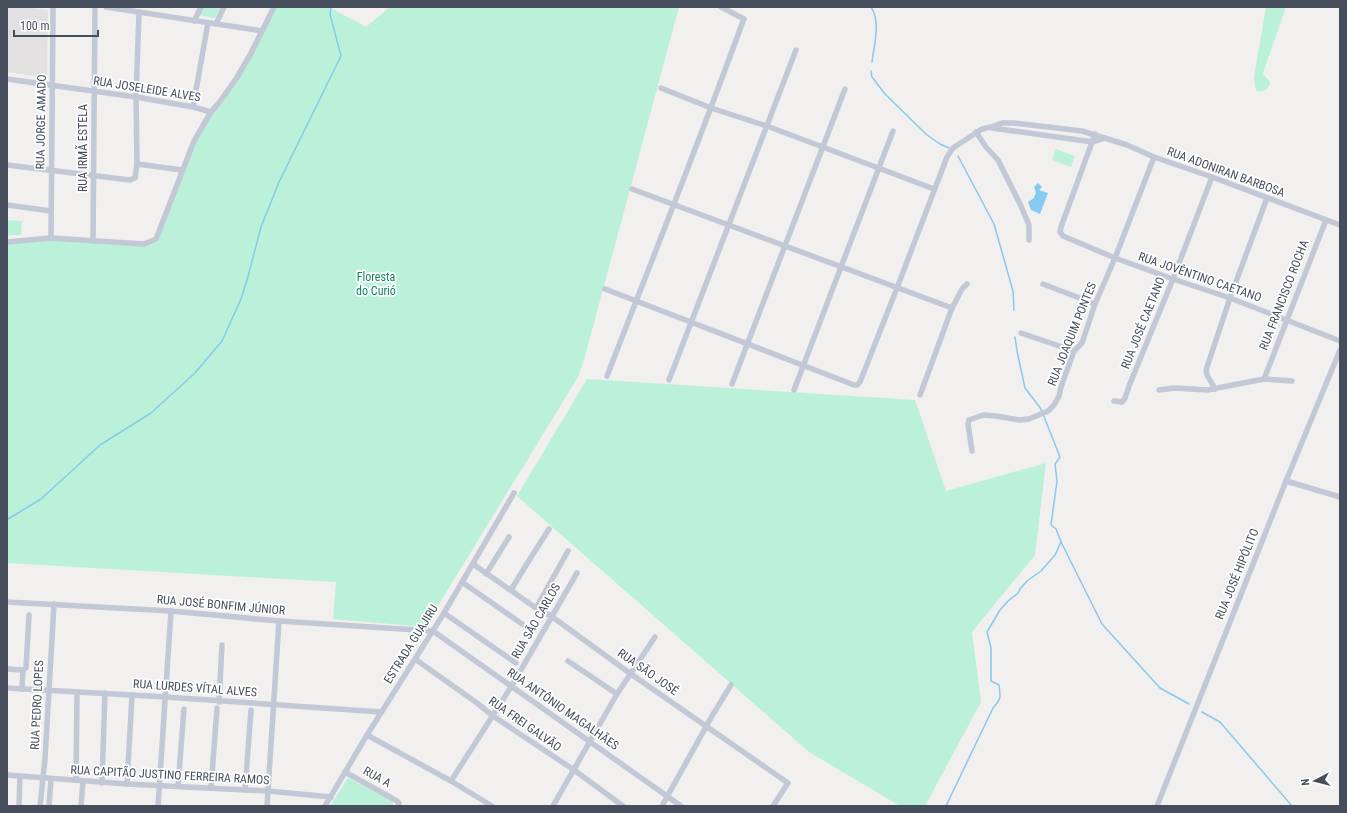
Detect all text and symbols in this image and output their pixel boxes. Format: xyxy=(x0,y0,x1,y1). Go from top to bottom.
scale bar xyxy=(14,12,98,38)
text: 100 m xyxy=(20,19,50,33)
street label: RUA JORGE AMADO xyxy=(33,74,49,170)
street label: RUA JOSELEIDE ALVES xyxy=(92,74,202,104)
street label: RUA IRMÃ ESTELA xyxy=(74,104,90,192)
street label: RUA ADONIRAN BARBOSA xyxy=(1165,144,1287,200)
street label: RUA FRANCISCO ROCHA xyxy=(1257,238,1311,352)
street label: RUA JOVÊNTINO CAETANO xyxy=(1137,248,1264,305)
park label: Floresta do Curió xyxy=(356,270,396,298)
street label: RUA JOSÉ CAETANO xyxy=(1117,275,1168,371)
street label: RUA JOAQUIM PONTES xyxy=(1045,280,1099,388)
street label: RUA JOSÉ HIPÓLITO xyxy=(1211,526,1262,621)
street label: RUA SÃO CARLOS xyxy=(507,580,563,661)
street label: RUA JOSÉ BONFIM JÚNIOR xyxy=(156,591,287,618)
street label: ESTRADA GUAJIRU xyxy=(381,602,441,686)
street label: RUA SÃO JOSÉ xyxy=(615,644,682,698)
street label: RUA PEDRO LOPES xyxy=(28,660,46,750)
street label: RUA ANTÔNIO MAGALHÃES xyxy=(505,664,623,753)
street label: RUA LURDES VÍTAL ALVES xyxy=(133,676,258,699)
street label: RUA FREI GALVÃO xyxy=(486,692,565,754)
street label: RUA CAPITÃO JUSTINO FERREIRA RAMOS xyxy=(70,761,270,787)
north arrow xyxy=(1295,761,1335,801)
street label: RUA A xyxy=(361,764,393,790)
text: N xyxy=(1299,778,1312,786)

